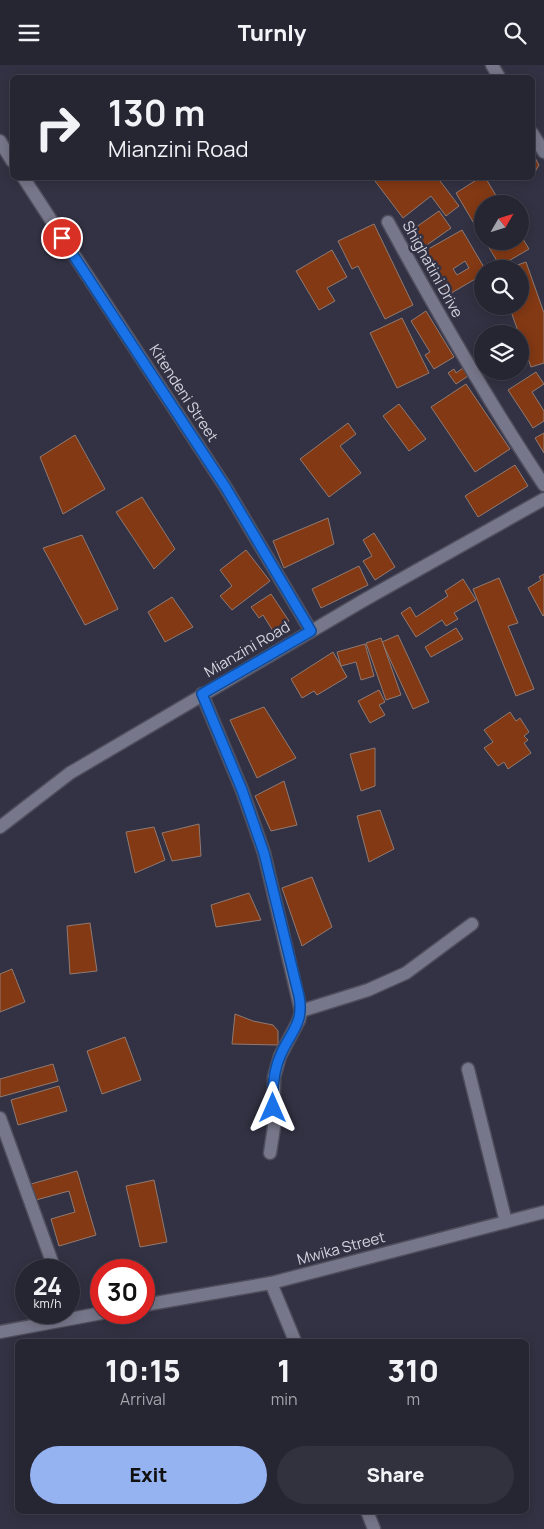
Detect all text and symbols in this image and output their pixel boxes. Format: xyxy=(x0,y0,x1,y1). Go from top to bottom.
text: Turnly xyxy=(238,18,306,48)
icon: menu xyxy=(15,19,43,47)
icon: search xyxy=(501,19,529,47)
text: 130 m xyxy=(108,89,205,137)
icon: right xyxy=(25,95,90,160)
text: Mianzini Road xyxy=(108,134,248,164)
north arrow xyxy=(474,195,529,250)
map controls xyxy=(474,195,529,380)
pin xyxy=(41,217,83,259)
street label: Shighatini Drive xyxy=(398,217,468,321)
icon: arrive xyxy=(48,224,76,252)
button: search xyxy=(474,260,529,315)
button: layers xyxy=(474,325,529,380)
street label: Kitendeni Street xyxy=(145,340,223,446)
street label: Mianzini Road xyxy=(200,616,294,682)
position arrow xyxy=(246,1081,298,1133)
street label: Mwika Street xyxy=(295,1226,387,1270)
speed limit sign: 30 xyxy=(90,1259,155,1324)
text: 24 xyxy=(33,1268,62,1303)
text: km/h xyxy=(34,1295,61,1312)
text: 10:15 xyxy=(105,1350,181,1391)
text: 1 xyxy=(277,1350,291,1391)
text: 310 xyxy=(387,1350,439,1391)
text: Arrival xyxy=(120,1388,166,1410)
text: min xyxy=(271,1388,298,1410)
text: m xyxy=(406,1388,420,1410)
button: Exit xyxy=(30,1446,267,1504)
button: Share xyxy=(277,1446,514,1504)

